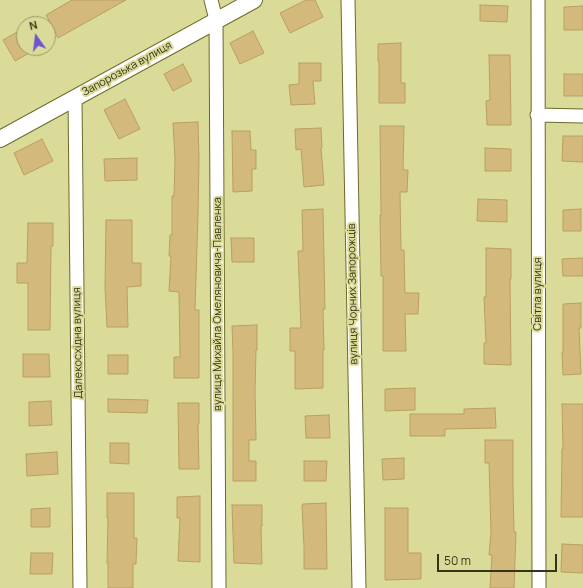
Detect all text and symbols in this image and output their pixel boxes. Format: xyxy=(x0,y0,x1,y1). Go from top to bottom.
north arrow xyxy=(16,16,56,56)
text: N xyxy=(28,17,39,33)
street label: Запорозька вулиця xyxy=(80,39,174,99)
street label: вулиця Михайла Омеляновича-Павленка xyxy=(211,197,225,411)
street label: вулиця Чорних Запорожців xyxy=(345,223,361,365)
street label: Світла вулиця xyxy=(531,257,545,331)
street label: Далекосхідна вулиця xyxy=(70,287,86,399)
scale bar xyxy=(439,546,559,572)
text: 50 m xyxy=(444,552,471,569)

